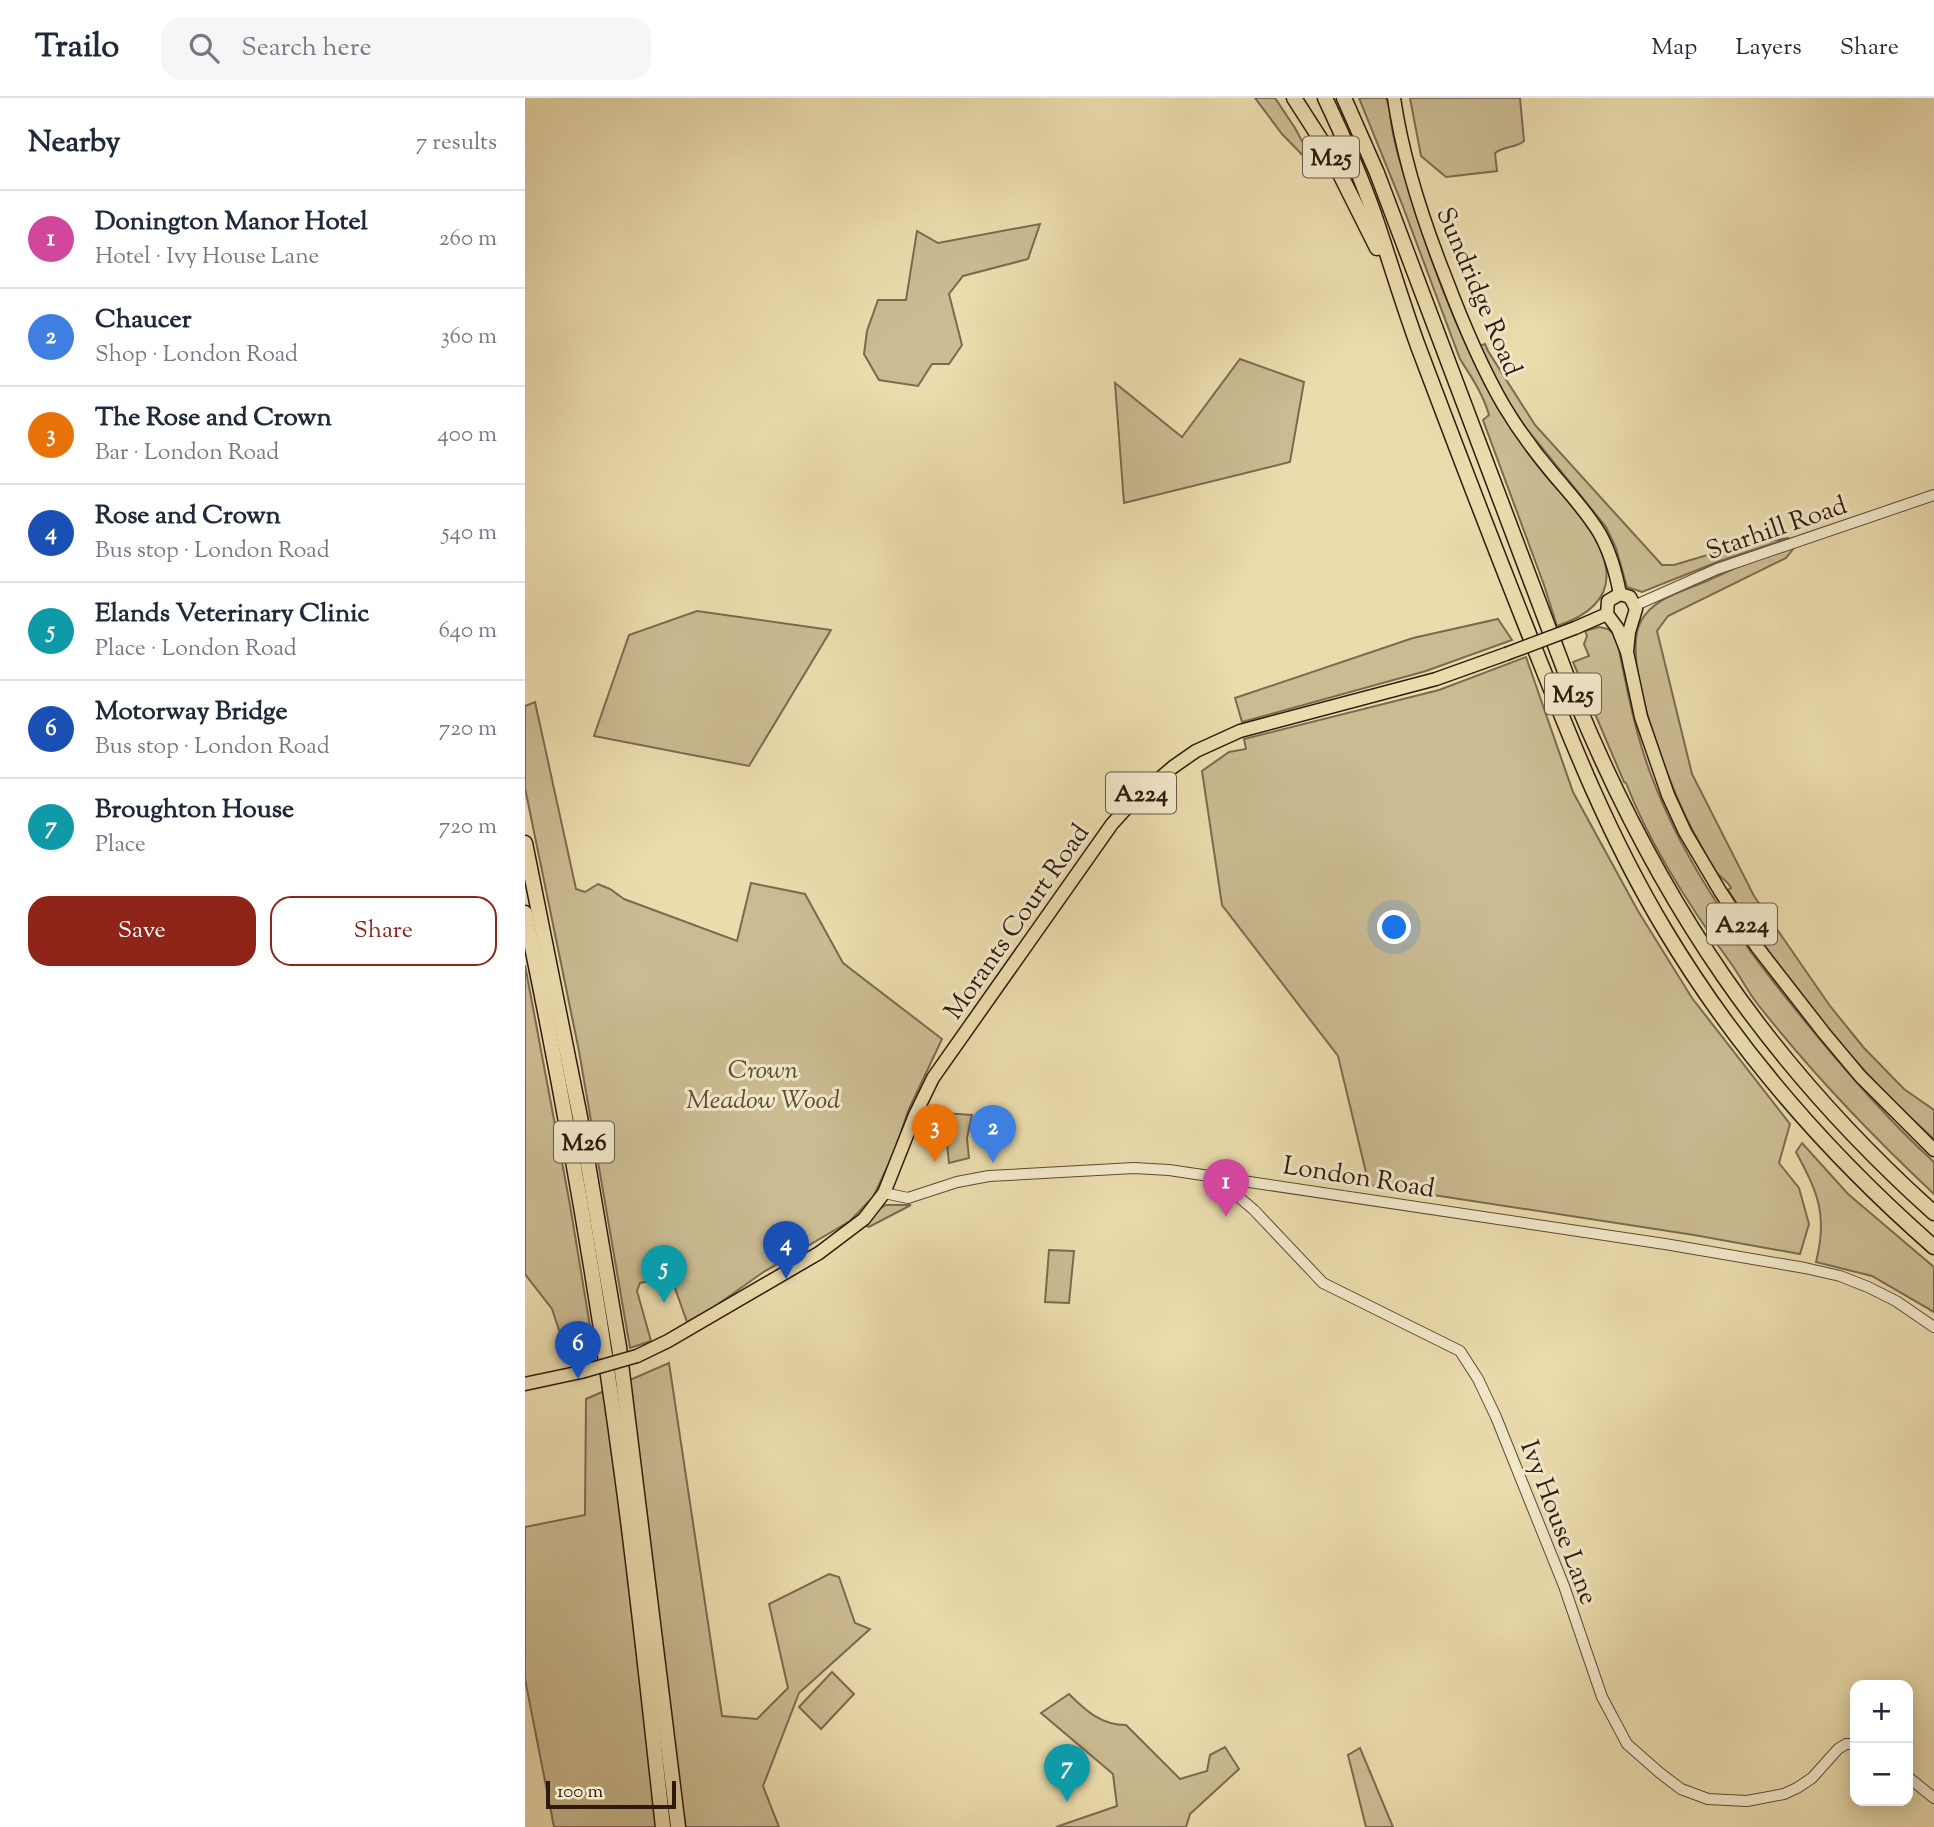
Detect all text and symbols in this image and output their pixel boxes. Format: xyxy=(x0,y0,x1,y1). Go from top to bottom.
search box xyxy=(161,17,651,80)
text: Trailo xyxy=(35,24,119,72)
icon: search xyxy=(185,29,223,67)
text: Search here xyxy=(241,30,372,67)
text: Map xyxy=(1651,31,1697,65)
text: Layers xyxy=(1735,31,1802,65)
text: Share xyxy=(1840,31,1899,65)
text: Nearby xyxy=(28,122,120,165)
text: 7 results xyxy=(416,127,497,160)
road number: M25 xyxy=(1303,136,1359,178)
street label: Sundridge Road xyxy=(1425,202,1530,382)
text: Donington Manor Hotel xyxy=(95,204,368,241)
text: 1 xyxy=(47,223,55,256)
text: 260 m xyxy=(439,223,497,256)
text: Hotel · Ivy House Lane xyxy=(95,241,319,274)
text: Chaucer xyxy=(95,302,191,339)
text: 2 xyxy=(46,321,56,354)
text: 360 m xyxy=(440,321,497,354)
text: Shop · London Road xyxy=(95,339,298,372)
text: The Rose and Crown xyxy=(95,400,332,437)
text: 3 xyxy=(46,419,56,452)
text: 400 m xyxy=(437,419,497,452)
text: Bar · London Road xyxy=(95,437,279,470)
street label: Starhill Road xyxy=(1701,488,1853,571)
text: Rose and Crown xyxy=(95,498,281,535)
text: 4 xyxy=(45,517,57,550)
text: 540 m xyxy=(442,517,497,550)
text: Bus stop · London Road xyxy=(95,535,330,568)
text: Elands Veterinary Clinic xyxy=(95,596,369,633)
text: 5 xyxy=(47,615,55,648)
text: 640 m xyxy=(439,615,497,648)
text: Place · London Road xyxy=(95,633,297,666)
road number: M25 xyxy=(1545,674,1601,714)
text: Motorway Bridge xyxy=(95,694,288,731)
text: 6 xyxy=(45,713,57,746)
text: 720 m xyxy=(439,713,497,746)
text: Bus stop · London Road xyxy=(95,731,330,764)
road number: A224 xyxy=(1106,772,1176,814)
text: Broughton House xyxy=(95,792,294,829)
text: 7 xyxy=(45,811,57,844)
text: 720 m xyxy=(439,811,497,844)
street label: Morants Court Road xyxy=(937,817,1100,1028)
text: Place xyxy=(95,829,146,862)
button: Save xyxy=(28,896,256,966)
button: Share xyxy=(270,896,497,966)
road number: A224 xyxy=(1707,904,1777,944)
your location xyxy=(1377,910,1411,944)
park label: Crown Meadow Wood xyxy=(686,1053,840,1120)
pin: 3 xyxy=(912,1104,958,1162)
pin: 2 xyxy=(970,1105,1016,1163)
road number: M26 xyxy=(554,1122,614,1162)
street label: London Road xyxy=(1280,1148,1437,1209)
pin: 1 xyxy=(1203,1159,1249,1217)
pin: 4 xyxy=(763,1221,809,1279)
pin: 5 xyxy=(641,1245,687,1303)
pin: 6 xyxy=(555,1321,601,1379)
street label: Ivy House Lane xyxy=(1509,1435,1606,1610)
map controls xyxy=(1850,1680,1913,1806)
button: + xyxy=(1850,1680,1913,1743)
button: − xyxy=(1850,1743,1913,1806)
pin: 7 xyxy=(1044,1744,1090,1802)
scale bar xyxy=(546,1778,675,1810)
text: 100 m xyxy=(557,1779,603,1806)

